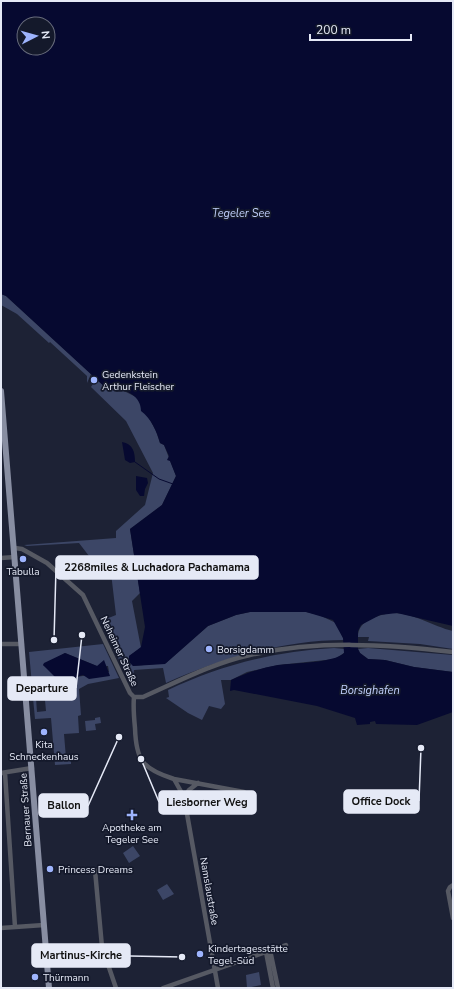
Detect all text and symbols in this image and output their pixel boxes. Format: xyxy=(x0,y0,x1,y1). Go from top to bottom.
north arrow xyxy=(16,16,56,56)
scale bar xyxy=(310,16,411,42)
text: 200 m xyxy=(316,22,351,38)
text: N xyxy=(38,30,53,40)
water label: Tegeler See xyxy=(212,206,270,221)
place label: Gedenkstein Arthur Fleischer xyxy=(102,368,175,394)
marker: Gedenkstein Arthur Fleischer xyxy=(89,375,99,385)
marker: Tabulla xyxy=(18,554,28,564)
callout: 2268miles & Luchadora Pachamama xyxy=(56,556,258,579)
text: 2268miles & Luchadora Pachamama xyxy=(64,560,250,575)
place label: Tabulla xyxy=(6,565,40,579)
street label: Neheimer Straße xyxy=(97,614,142,689)
place label: Borsigdamm xyxy=(217,643,274,657)
marker: Borsigdamm xyxy=(204,644,214,654)
callout: Departure xyxy=(8,677,76,700)
text: Departure xyxy=(16,681,68,696)
water label: Borsighafen xyxy=(340,683,400,698)
marker: Kita Schneckenhaus xyxy=(39,727,49,737)
place label: Kita Schneckenhaus xyxy=(9,738,79,764)
street label: Bernauer Straße xyxy=(16,773,36,847)
callout: Office Dock xyxy=(344,790,419,813)
callout: Liesborner Weg xyxy=(159,791,256,814)
callout: Ballon xyxy=(39,794,88,817)
text: Office Dock xyxy=(352,794,412,809)
text: Liesborner Weg xyxy=(166,795,248,810)
text: Ballon xyxy=(47,798,81,813)
marker: Apotheke am Tegeler See xyxy=(127,810,137,820)
place label: Apotheke am Tegeler See xyxy=(102,821,162,847)
street label: Namslaustraße xyxy=(196,856,222,926)
place label: Princess Dreams xyxy=(58,863,133,877)
marker: Princess Dreams xyxy=(45,864,55,874)
place label: Kindertagesstätte Tegel-Süd xyxy=(208,942,288,968)
callout: Martinus-Kirche xyxy=(32,944,130,967)
text: Martinus-Kirche xyxy=(40,948,122,963)
marker: Kindertagesstätte Tegel-Süd xyxy=(195,949,205,959)
place label: Thürmann xyxy=(43,971,89,985)
marker: Thürmann xyxy=(30,972,40,982)

